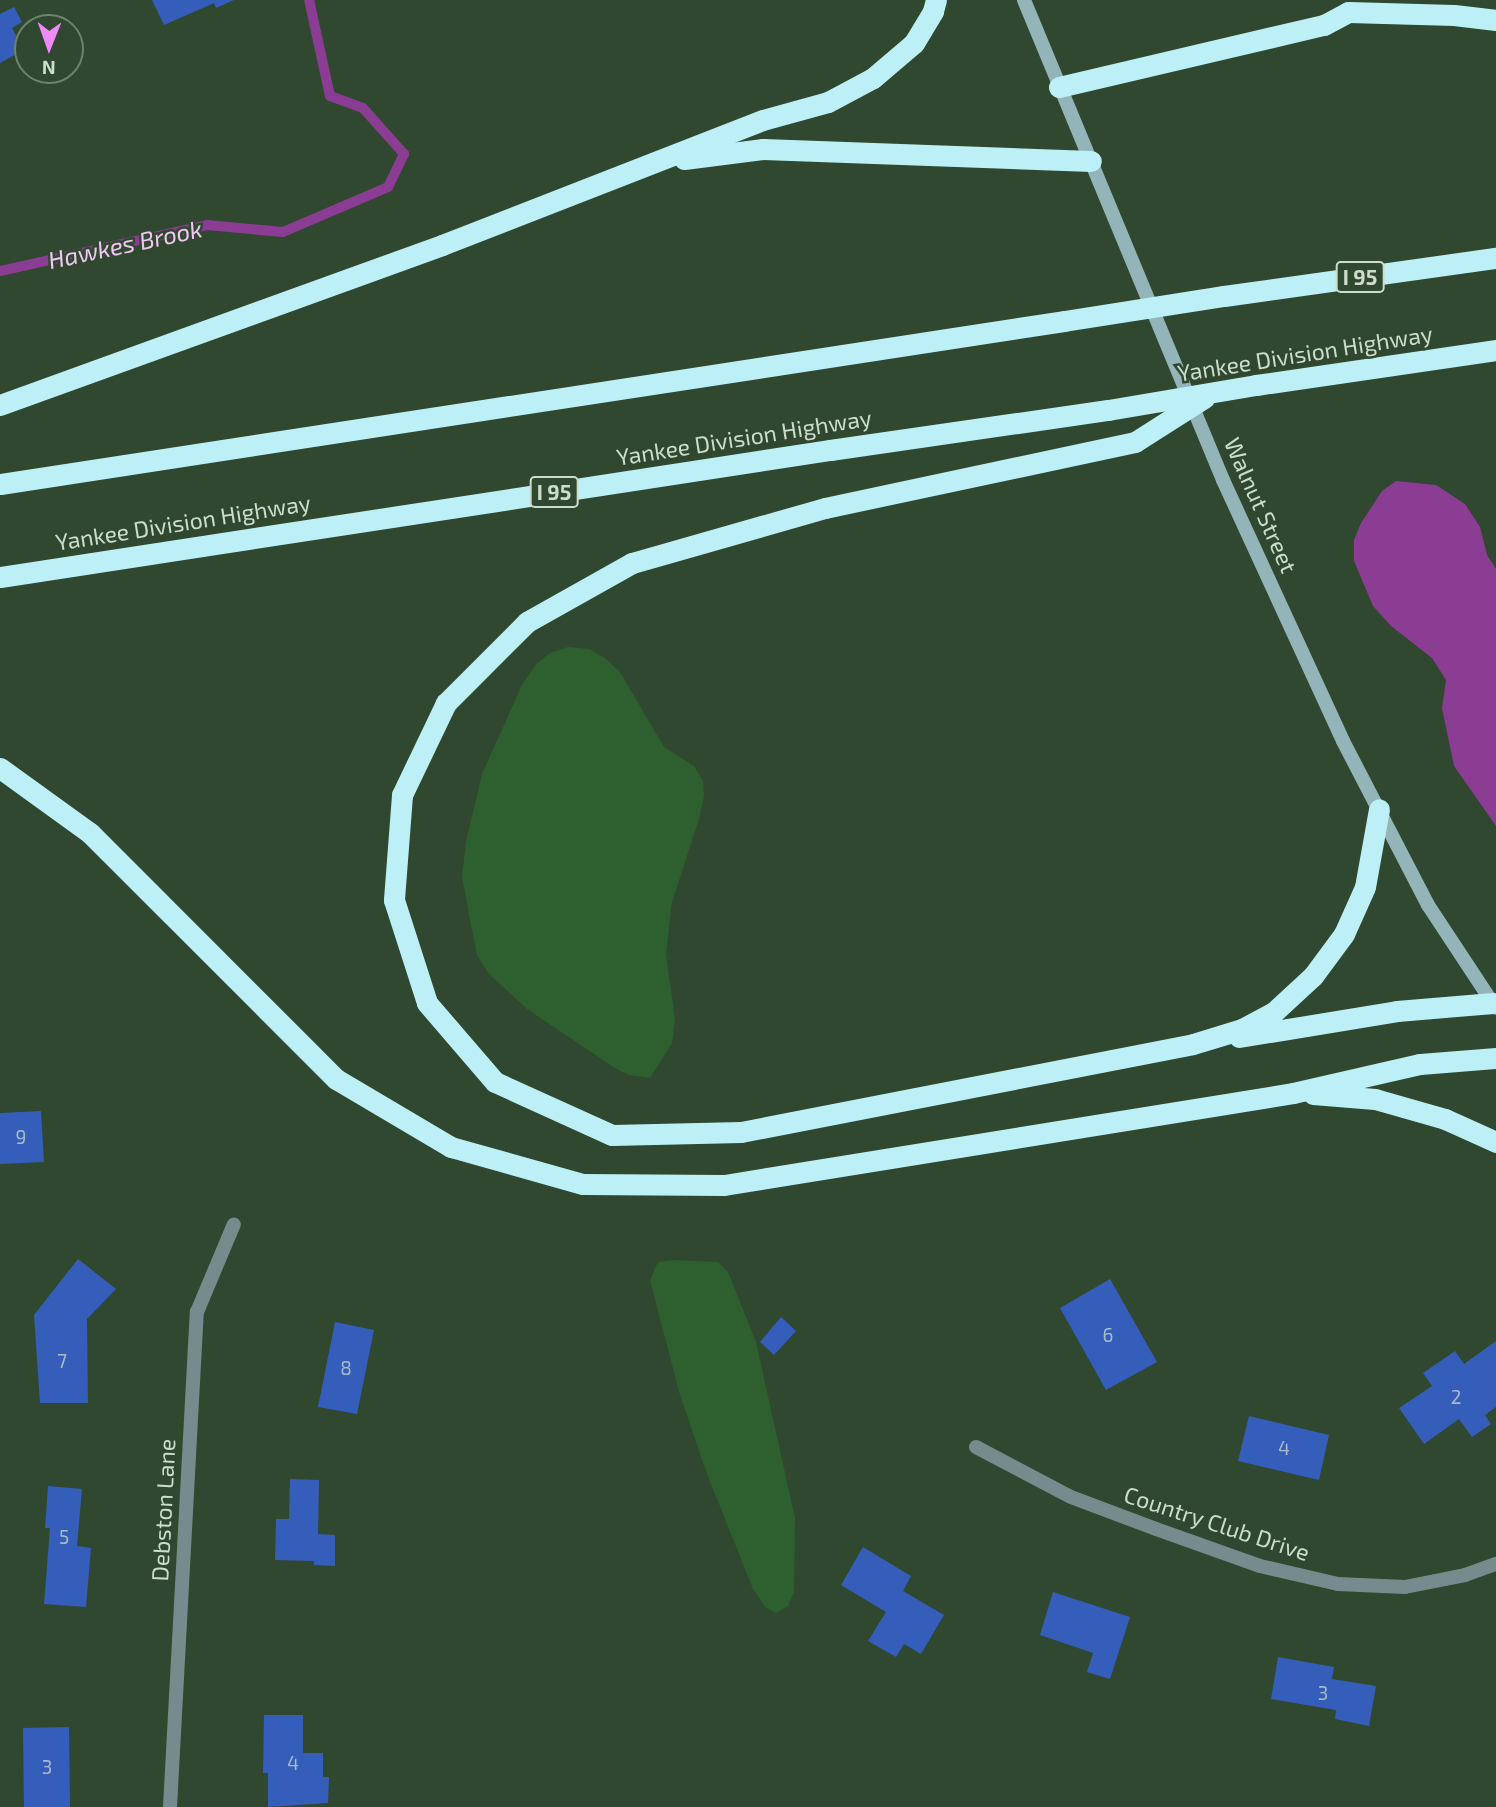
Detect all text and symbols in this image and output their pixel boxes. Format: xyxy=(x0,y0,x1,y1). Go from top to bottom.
north arrow xyxy=(14,14,84,84)
text: N xyxy=(42,57,56,80)
water label: Hawkes Brook xyxy=(45,214,205,274)
road number: I 95 xyxy=(1336,260,1384,294)
street label: Yankee Division Highway xyxy=(1176,319,1434,387)
street label: Yankee Division Highway xyxy=(615,403,873,471)
street label: Walnut Street xyxy=(1219,433,1303,577)
road number: I 95 xyxy=(530,475,578,510)
street label: Yankee Division Highway xyxy=(54,488,312,556)
house number: 9 xyxy=(16,1126,26,1148)
house number: 6 xyxy=(1103,1324,1113,1346)
house number: 7 xyxy=(57,1350,67,1372)
house number: 8 xyxy=(340,1357,352,1379)
house number: 2 xyxy=(1451,1386,1461,1408)
house number: 4 xyxy=(1278,1437,1290,1459)
street label: Debston Lane xyxy=(145,1438,181,1582)
street label: Country Club Drive xyxy=(1121,1480,1313,1566)
house number: 5 xyxy=(59,1526,69,1548)
house number: 3 xyxy=(1318,1682,1328,1704)
house number: 4 xyxy=(287,1752,299,1774)
house number: 3 xyxy=(42,1756,52,1778)

